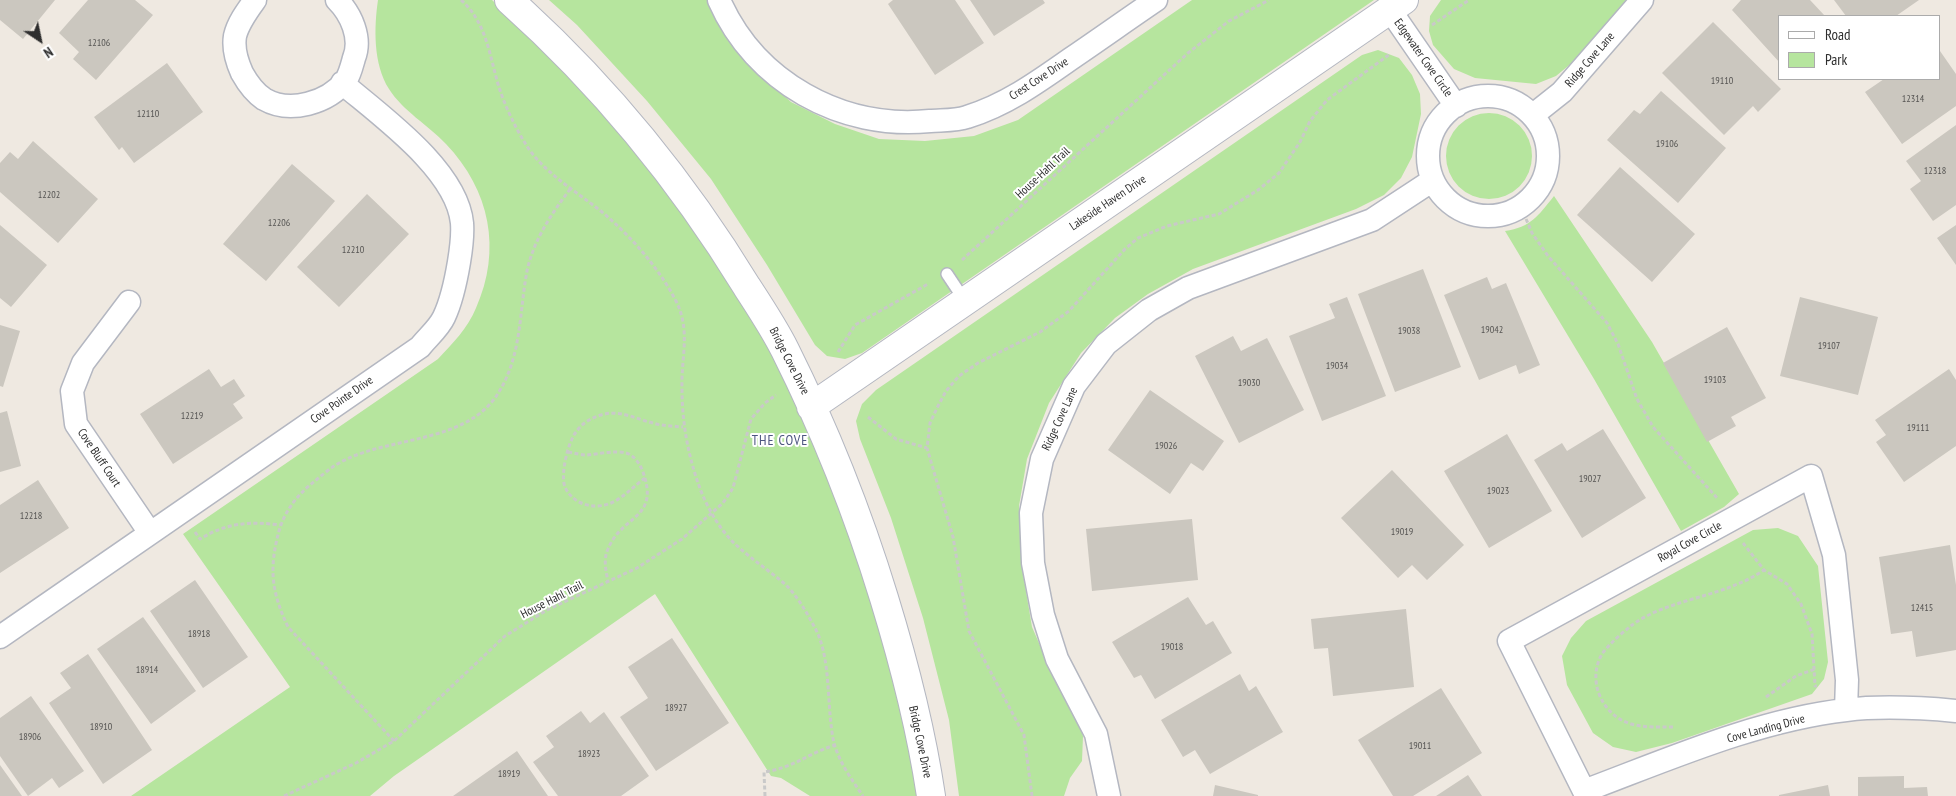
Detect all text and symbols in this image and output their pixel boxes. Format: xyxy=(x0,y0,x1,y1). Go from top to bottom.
north arrow xyxy=(15,15,65,65)
legend xyxy=(1778,15,1941,80)
street label: Edgewater Cove Circle xyxy=(1391,16,1455,100)
text: Road xyxy=(1825,25,1851,44)
street label: Ridge Cove Lane xyxy=(1562,29,1618,91)
house number: 12106 xyxy=(88,37,110,49)
text: N xyxy=(40,43,57,62)
text: Park xyxy=(1825,50,1847,69)
street label: Crest Cove Drive xyxy=(1007,55,1071,103)
house number: 19110 xyxy=(1711,75,1733,87)
house number: 12314 xyxy=(1902,93,1924,105)
house number: 12110 xyxy=(137,108,159,120)
house number: 19106 xyxy=(1656,138,1678,150)
street label: House-Hahl Trail xyxy=(1013,144,1073,202)
house number: 12318 xyxy=(1924,165,1946,177)
street label: Lakeside Haven Drive xyxy=(1067,172,1149,234)
house number: 12202 xyxy=(38,189,60,201)
house number: 12206 xyxy=(268,217,290,229)
house number: 12210 xyxy=(342,244,364,256)
house number: 19042 xyxy=(1481,324,1503,336)
street label: Bridge Cove Drive xyxy=(766,325,812,397)
house number: 19038 xyxy=(1398,325,1420,337)
house number: 19107 xyxy=(1818,340,1840,352)
house number: 19034 xyxy=(1326,360,1348,372)
street label: Cove Pointe Drive xyxy=(308,373,376,427)
house number: 19103 xyxy=(1704,374,1726,386)
house number: 19030 xyxy=(1238,377,1260,389)
street label: Ridge Cove Lane xyxy=(1039,385,1081,453)
house number: 12219 xyxy=(181,410,203,422)
house number: 19111 xyxy=(1907,422,1929,434)
street label: Cove Bluff Court xyxy=(74,426,124,490)
district label: THE COVE xyxy=(751,433,809,449)
house number: 19026 xyxy=(1155,440,1177,452)
house number: 19027 xyxy=(1579,473,1601,485)
house number: 19023 xyxy=(1487,485,1509,497)
house number: 12218 xyxy=(20,510,42,522)
street label: Royal Cove Circle xyxy=(1656,519,1724,565)
house number: 19019 xyxy=(1391,526,1413,538)
street label: House Hahl Trail xyxy=(518,578,586,622)
house number: 12415 xyxy=(1911,602,1933,614)
house number: 18918 xyxy=(188,628,210,640)
house number: 19018 xyxy=(1161,641,1183,653)
house number: 18914 xyxy=(136,664,158,676)
house number: 18927 xyxy=(665,702,687,714)
street label: Bridge Cove Drive xyxy=(905,705,935,779)
street label: Cove Landing Drive xyxy=(1726,712,1806,746)
house number: 18910 xyxy=(90,721,112,733)
house number: 18906 xyxy=(19,731,41,743)
house number: 19011 xyxy=(1409,740,1431,752)
house number: 18923 xyxy=(578,748,600,760)
house number: 18919 xyxy=(498,768,520,780)

